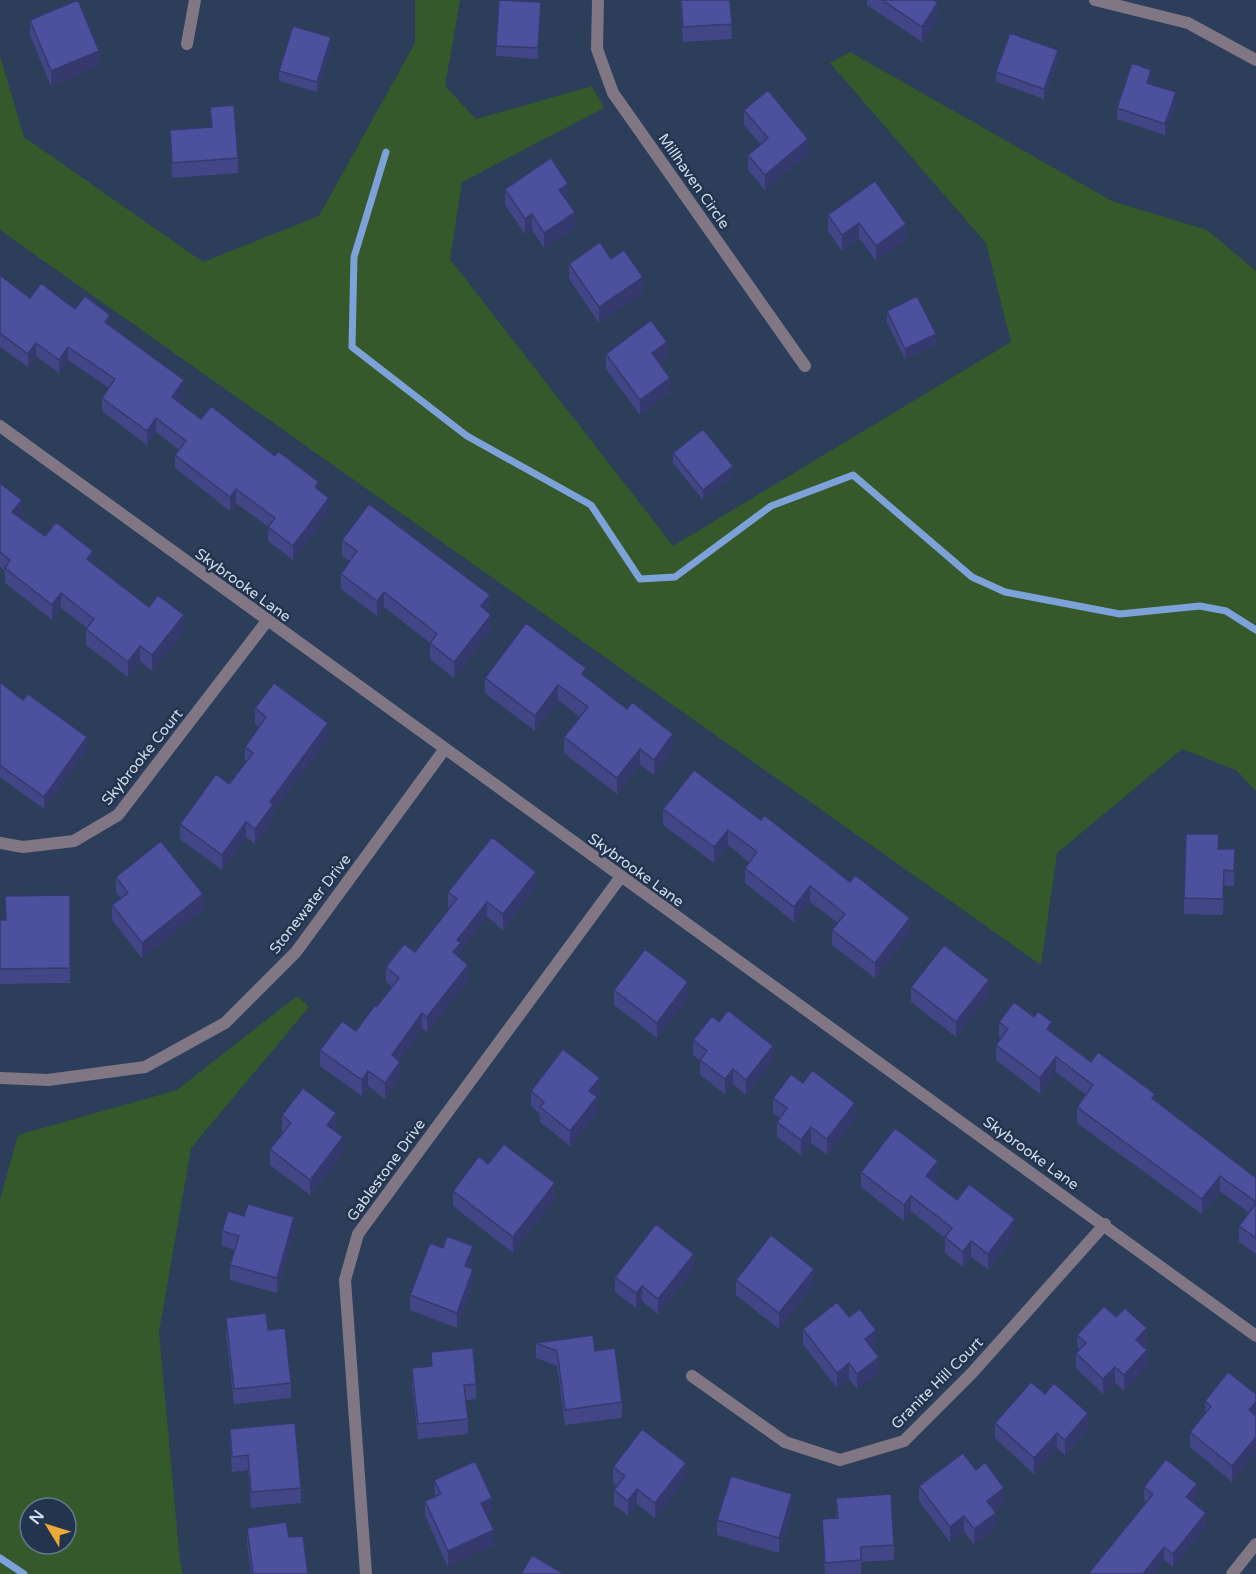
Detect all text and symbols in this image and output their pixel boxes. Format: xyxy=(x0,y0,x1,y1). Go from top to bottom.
street label: Millhaven Circle xyxy=(654,130,734,232)
street label: Skybrooke Lane xyxy=(192,544,294,626)
street label: Skybrooke Court xyxy=(98,705,187,809)
street label: Skybrooke Lane xyxy=(585,829,687,911)
street label: Stonewater Drive xyxy=(265,850,355,958)
street label: Skybrooke Lane xyxy=(980,1112,1082,1194)
street label: Gablestone Drive xyxy=(343,1115,429,1225)
street label: Granite Hill Court xyxy=(887,1333,987,1433)
north arrow xyxy=(18,1496,78,1556)
text: N xyxy=(25,1506,49,1529)

